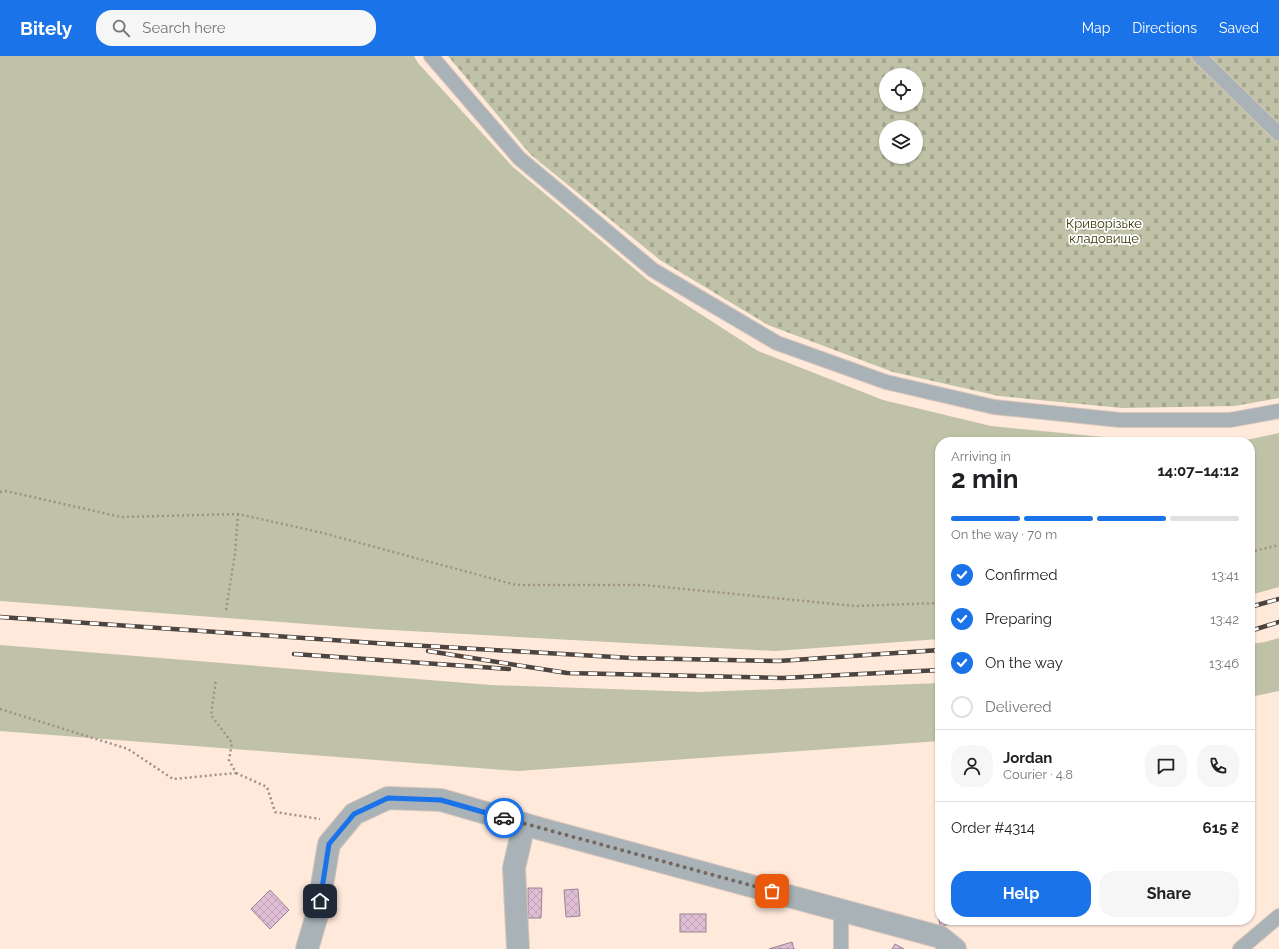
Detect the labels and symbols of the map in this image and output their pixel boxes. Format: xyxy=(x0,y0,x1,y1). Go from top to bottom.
park label: Криворізьке кладовище xyxy=(1066,216,1142,246)
courier xyxy=(484,798,524,838)
pin xyxy=(755,874,789,908)
pin xyxy=(303,884,337,918)

